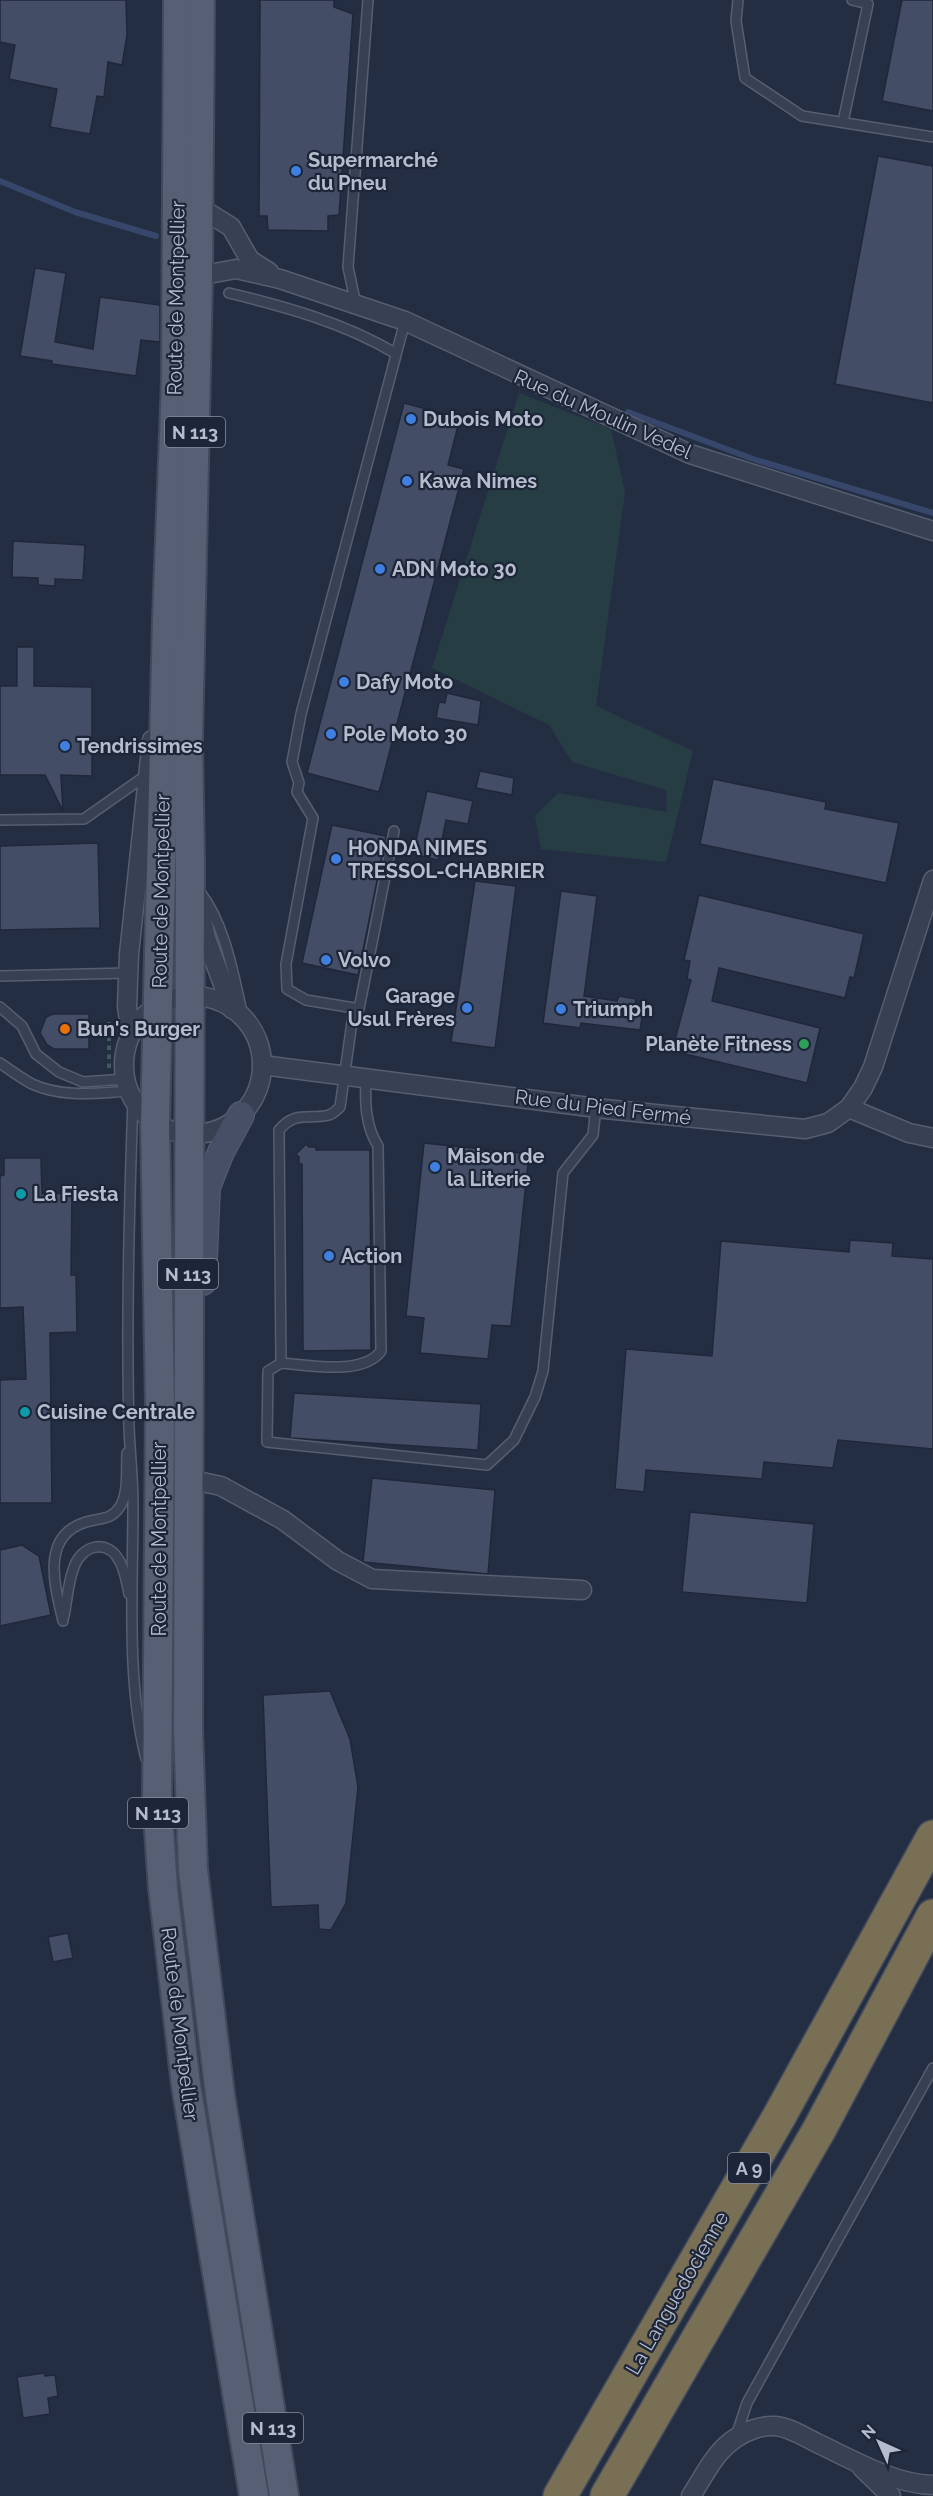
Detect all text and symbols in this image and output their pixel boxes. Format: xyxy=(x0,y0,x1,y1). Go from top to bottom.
place label: Supermarché du Pneu xyxy=(308,148,438,195)
marker: Supermarché du Pneu xyxy=(289,164,303,178)
street label: Route de Montpellier xyxy=(162,200,190,396)
street label: Rue du Moulin Vedel xyxy=(511,364,696,464)
place label: Dubois Moto xyxy=(423,407,543,431)
marker: Dubois Moto xyxy=(404,412,418,426)
road number: N 113 xyxy=(165,417,225,447)
place label: Kawa Nimes xyxy=(419,469,537,493)
marker: Kawa Nimes xyxy=(400,474,414,488)
place label: ADN Moto 30 xyxy=(392,557,517,581)
marker: ADN Moto 30 xyxy=(373,562,387,576)
place label: Dafy Moto xyxy=(356,670,453,694)
marker: Dafy Moto xyxy=(337,675,351,689)
place label: Pole Moto 30 xyxy=(343,722,467,746)
marker: Pole Moto 30 xyxy=(324,727,338,741)
place label: Tendrissimes xyxy=(77,734,203,758)
marker: Tendrissimes xyxy=(58,739,72,753)
street label: Route de Montpellier xyxy=(147,793,175,989)
place label: HONDA NIMES TRESSOL-CHABRIER xyxy=(348,836,545,883)
marker: HONDA NIMES TRESSOL-CHABRIER xyxy=(329,852,343,866)
place label: Volvo xyxy=(338,948,391,972)
marker: Volvo xyxy=(319,953,333,967)
place label: Garage Usul Frères xyxy=(347,984,455,1031)
place label: Triumph xyxy=(573,997,653,1021)
marker: Garage Usul Frères xyxy=(460,1001,474,1015)
marker: Triumph xyxy=(554,1002,568,1016)
place label: Bun's Burger xyxy=(77,1017,200,1041)
marker: Bun's Burger xyxy=(58,1022,72,1036)
place label: Planète Fitness xyxy=(645,1032,792,1056)
marker: Planète Fitness xyxy=(797,1037,811,1051)
street label: Rue du Pied Fermé xyxy=(514,1084,693,1130)
place label: Maison de la Literie xyxy=(447,1144,545,1191)
marker: Maison de la Literie xyxy=(428,1160,442,1174)
place label: La Fiesta xyxy=(33,1182,119,1206)
marker: La Fiesta xyxy=(14,1187,28,1201)
place label: Action xyxy=(341,1244,402,1268)
marker: Action xyxy=(322,1249,336,1263)
road number: N 113 xyxy=(158,1259,218,1289)
place label: Cuisine Centrale xyxy=(37,1400,195,1424)
marker: Cuisine Centrale xyxy=(18,1405,32,1419)
street label: Route de Montpellier xyxy=(147,1442,171,1636)
road number: N 113 xyxy=(128,1798,188,1828)
street label: Route de Montpellier xyxy=(156,1926,204,2122)
road number: A 9 xyxy=(728,2153,770,2183)
street label: La Languedocienne xyxy=(621,2207,734,2379)
north arrow xyxy=(849,2412,909,2472)
road number: N 113 xyxy=(243,2413,303,2443)
text: N xyxy=(858,2421,880,2443)

